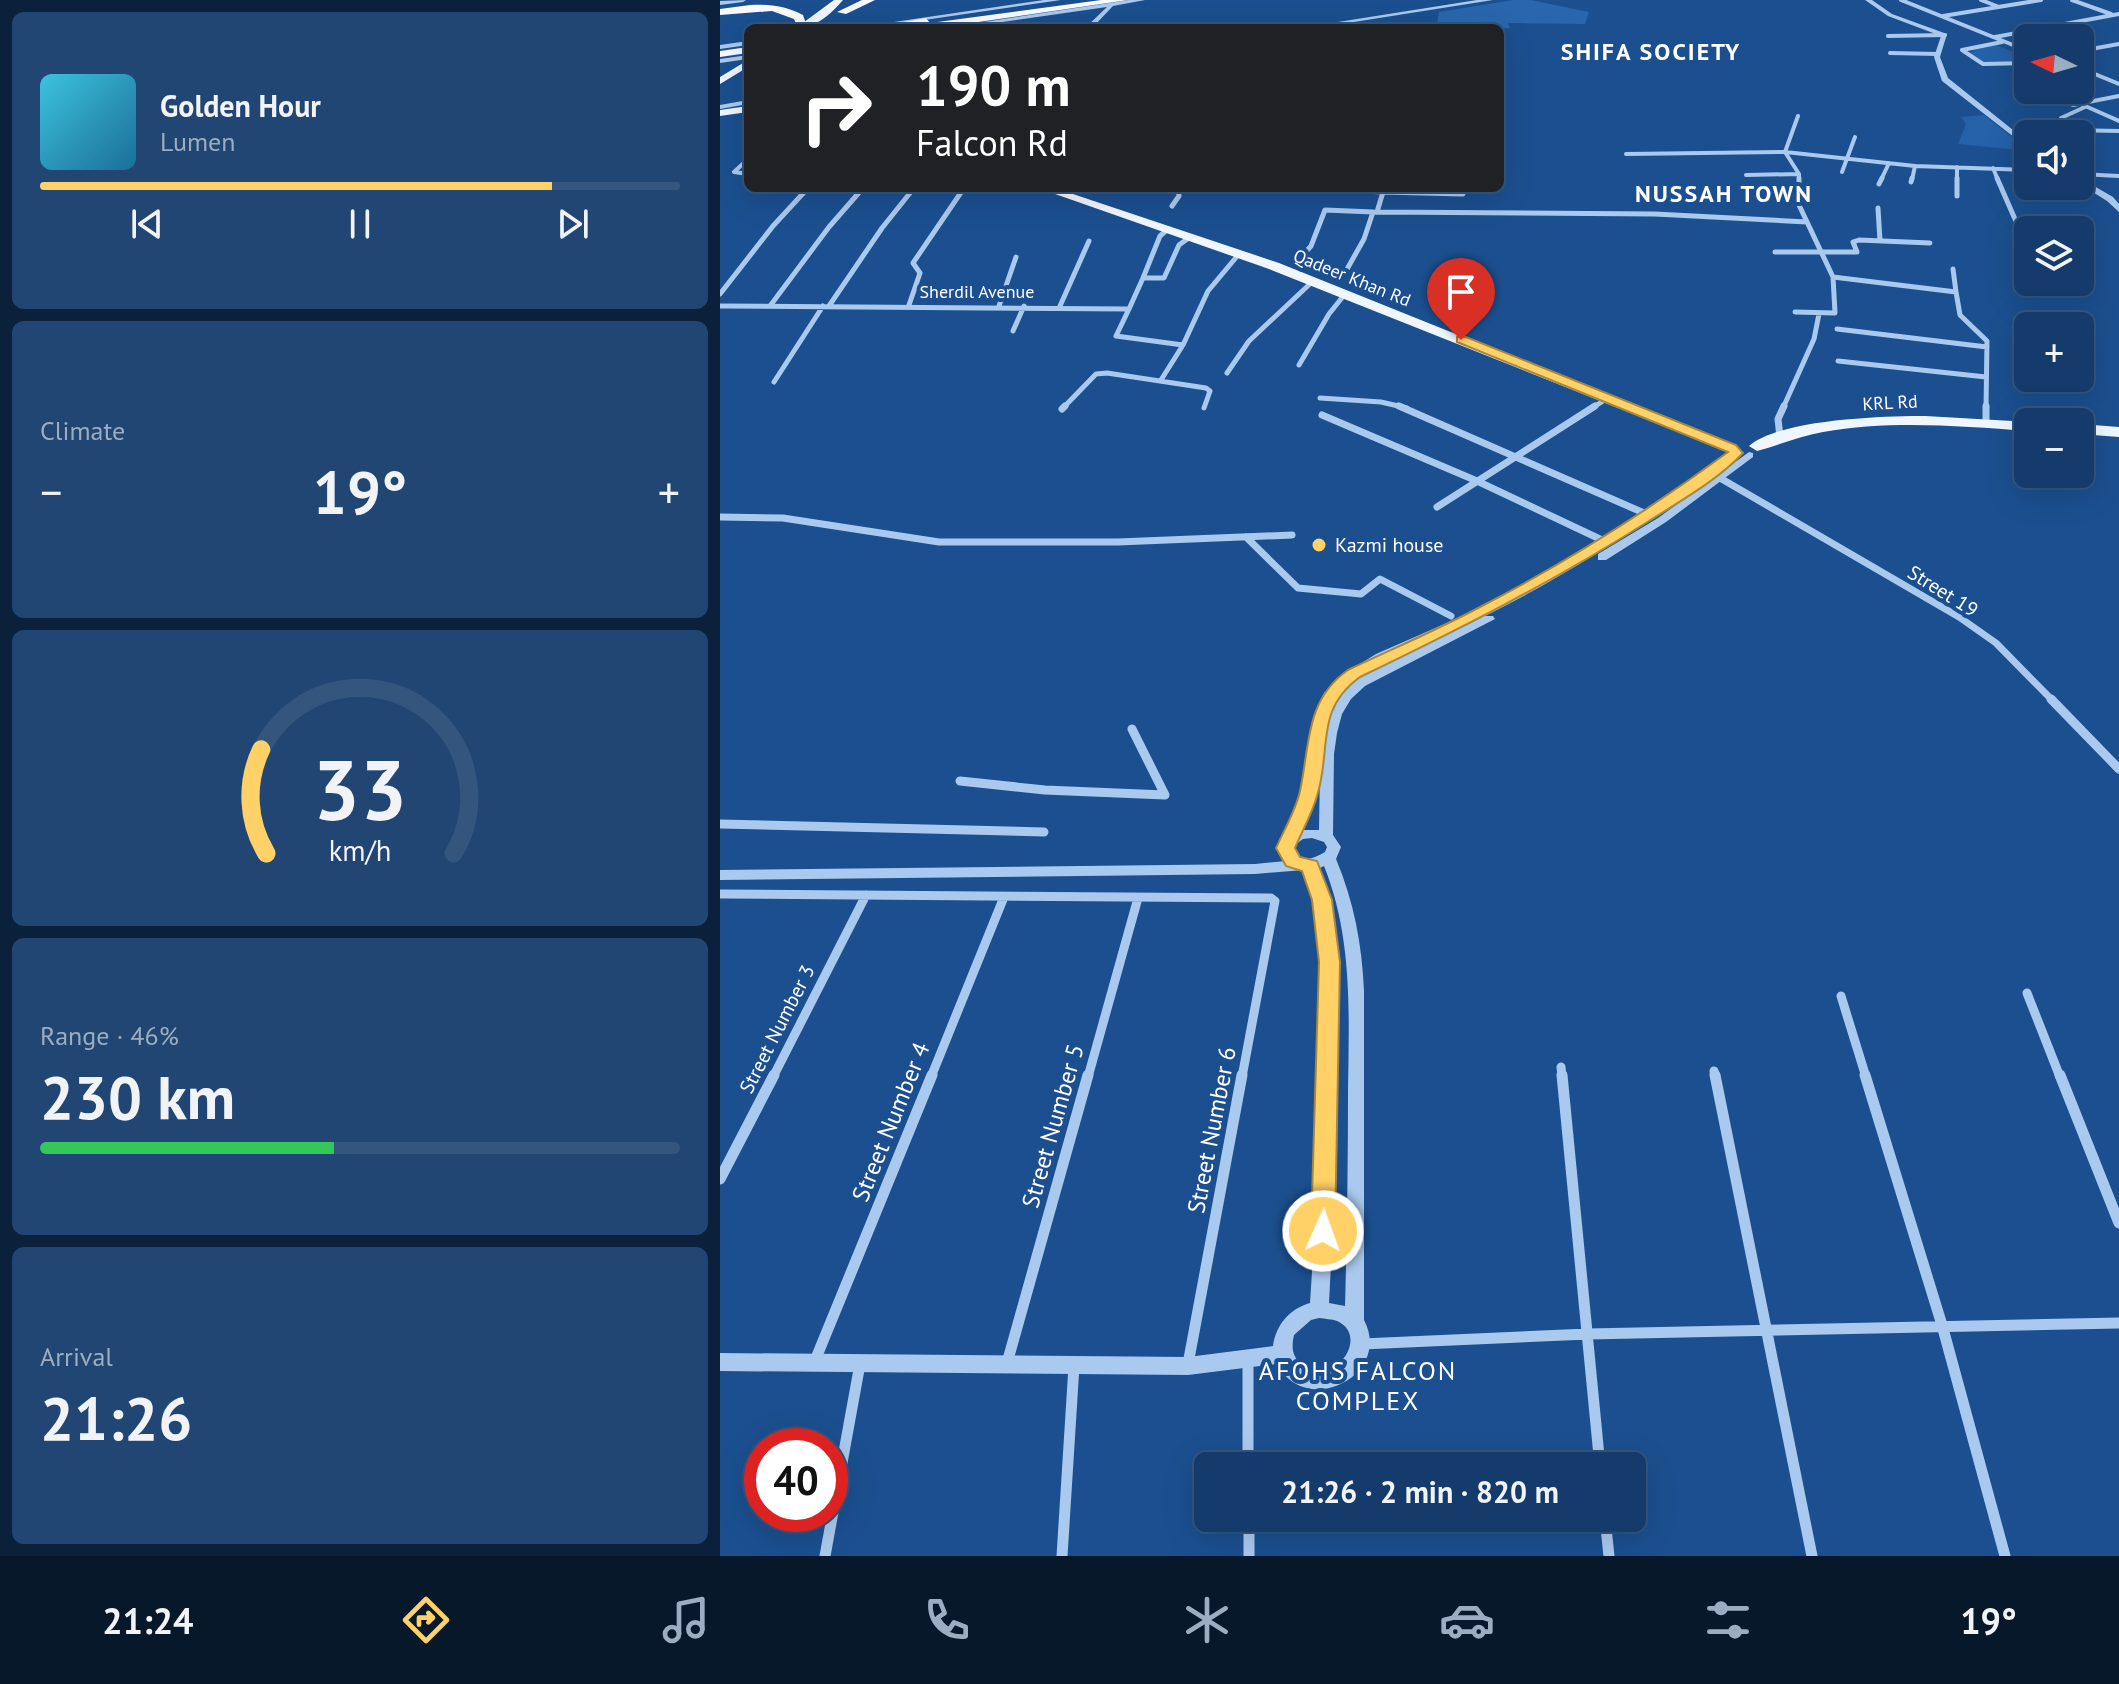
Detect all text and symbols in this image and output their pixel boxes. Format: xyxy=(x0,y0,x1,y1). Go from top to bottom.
north arrow xyxy=(2014,24,2094,104)
map controls xyxy=(2014,24,2094,488)
district label: SHIFA SOCIETY xyxy=(1561,36,1741,67)
text: 190 m xyxy=(916,49,1071,121)
icon: right xyxy=(784,56,888,160)
text: Golden Hour xyxy=(160,86,321,125)
text: Falcon Rd xyxy=(916,119,1068,166)
button: sound xyxy=(2014,120,2094,200)
text: Lumen xyxy=(160,125,235,158)
district label: NUSSAH TOWN xyxy=(1635,178,1813,209)
icon: previous xyxy=(125,202,169,246)
icon: pause xyxy=(338,202,382,246)
icon: next xyxy=(551,202,595,246)
button: layers xyxy=(2014,216,2094,296)
street label: Qadeer Khan Rd xyxy=(1290,244,1414,312)
pin xyxy=(1427,258,1495,340)
icon: arrive xyxy=(1439,270,1483,314)
street label: Sherdil Avenue xyxy=(920,280,1034,303)
button: + xyxy=(2014,312,2094,392)
street label: KRL Rd xyxy=(1862,390,1918,415)
button: − xyxy=(2014,408,2094,488)
text: Climate xyxy=(40,414,125,447)
text: 19° xyxy=(313,453,407,531)
text: − xyxy=(40,463,62,520)
text: + xyxy=(658,463,680,520)
place label: Kazmi house xyxy=(1335,532,1443,558)
marker: Kazmi house xyxy=(1310,536,1328,554)
street label: Street 19 xyxy=(1903,559,1983,623)
text: 33 xyxy=(313,735,407,843)
text: km/h xyxy=(329,832,391,869)
street label: Street Number 3 xyxy=(733,960,821,1098)
text: Range · 46% xyxy=(40,1019,179,1052)
street label: Street Number 4 xyxy=(844,1038,937,1206)
street label: Street Number 5 xyxy=(1014,1040,1091,1211)
street label: Street Number 6 xyxy=(1180,1044,1243,1216)
text: 230 km xyxy=(40,1058,235,1136)
position arrow xyxy=(1281,1189,1365,1273)
text: Arrival xyxy=(40,1340,113,1373)
district label: AFOHS FALCON COMPLEX xyxy=(1259,1354,1457,1417)
text: 21:26 xyxy=(40,1379,192,1457)
speed limit sign: 40 xyxy=(744,1428,848,1532)
text: 21:26 · 2 min · 820 m xyxy=(1281,1472,1559,1511)
icon: directions xyxy=(398,1592,454,1648)
icon: music xyxy=(658,1592,714,1648)
icon: phone xyxy=(919,1592,975,1648)
icon: climate xyxy=(1179,1592,1235,1648)
icon: car xyxy=(1439,1592,1495,1648)
icon: filters xyxy=(1700,1592,1756,1648)
text: 21:24 xyxy=(102,1597,194,1644)
text: 19° xyxy=(1960,1597,2017,1644)

